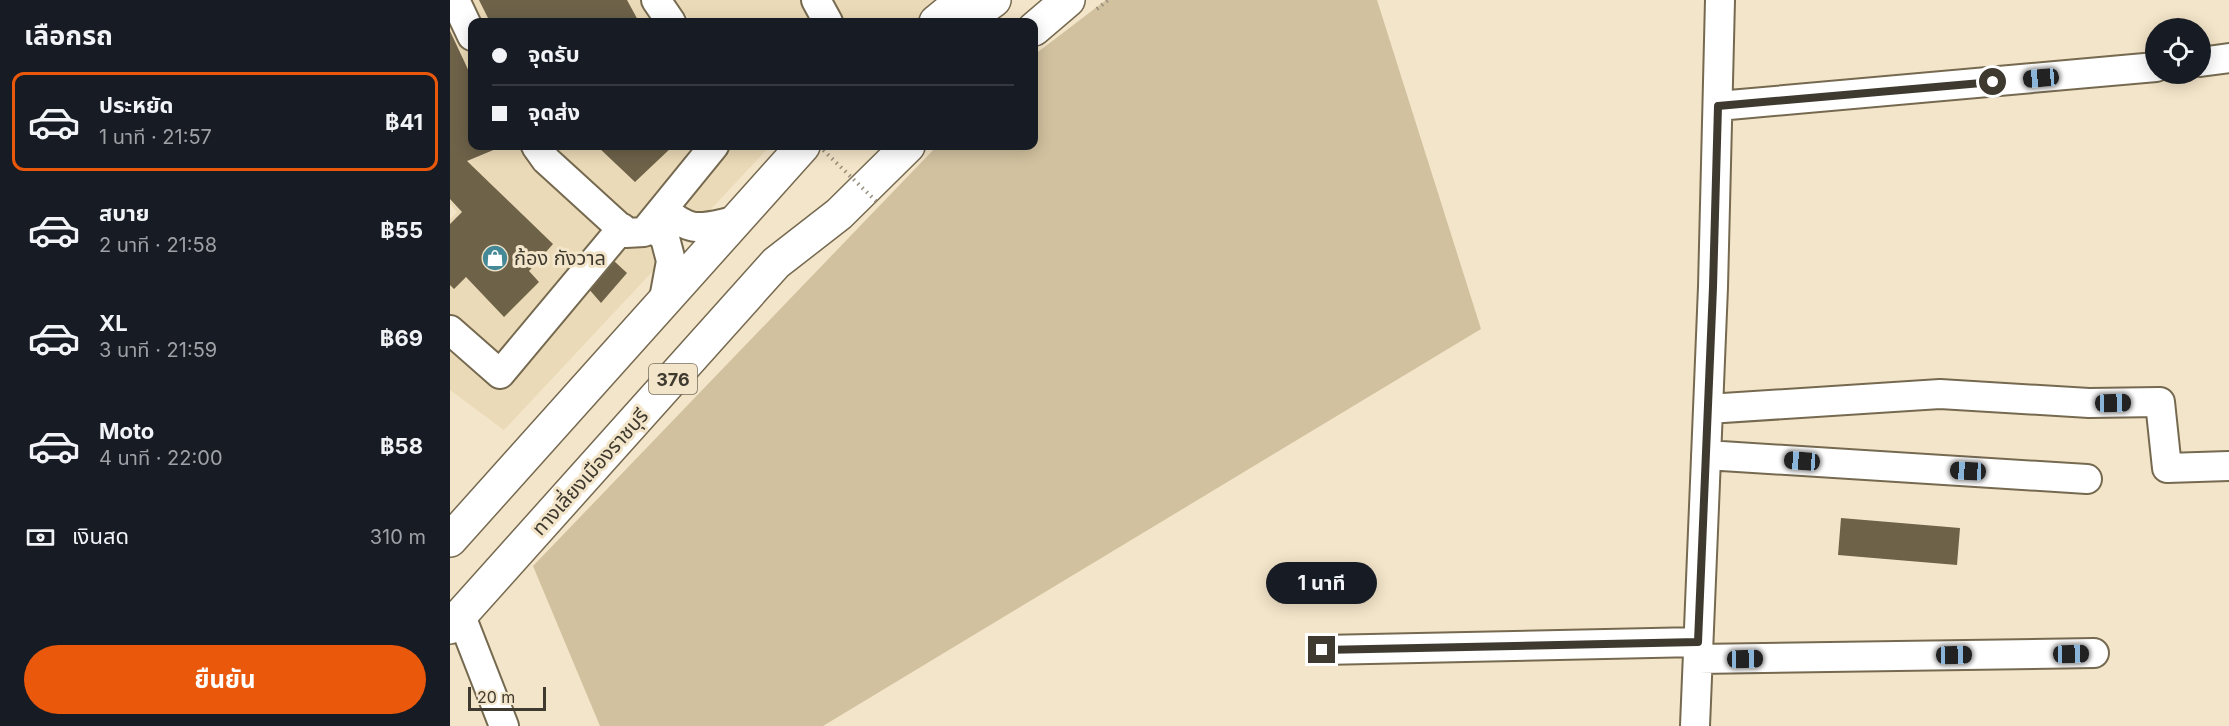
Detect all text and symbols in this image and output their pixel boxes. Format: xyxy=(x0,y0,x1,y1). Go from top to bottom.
map controls xyxy=(2145,18,2211,84)
button: locate xyxy=(2145,18,2211,84)
text: เลือกรถ xyxy=(24,19,113,52)
text: จุดรับ xyxy=(528,41,580,67)
car xyxy=(2022,67,2060,89)
route start xyxy=(1979,68,2006,95)
text: ประหยัด xyxy=(99,92,174,118)
icon: car xyxy=(27,95,81,149)
text: จุดส่ง xyxy=(528,99,580,125)
text: ฿41 xyxy=(385,109,423,135)
text: 1 นาที · 21:57 xyxy=(99,125,212,149)
text: สบาย xyxy=(99,200,149,226)
icon: car xyxy=(27,203,81,257)
text: ฿55 xyxy=(380,217,423,243)
text: 2 นาที · 21:58 xyxy=(99,233,217,257)
shop icon: ก้อง กังวาล xyxy=(480,243,510,273)
place label: ก้อง กังวาล xyxy=(514,246,606,270)
text: XL xyxy=(99,310,128,336)
icon: car xyxy=(27,311,81,365)
text: ฿69 xyxy=(380,325,423,351)
text: 3 นาที · 21:59 xyxy=(99,338,217,362)
road number: 376 xyxy=(649,364,697,394)
car xyxy=(2095,394,2131,412)
street label: ทางเลี่ยงเมืองราชบุรี xyxy=(525,402,653,540)
text: Moto xyxy=(99,418,154,444)
icon: car xyxy=(27,419,81,473)
text: ฿58 xyxy=(380,433,423,459)
text: 4 นาที · 22:00 xyxy=(99,446,223,470)
car xyxy=(1783,451,1821,471)
car xyxy=(1950,461,1986,481)
icon: cash xyxy=(24,521,57,554)
text: เงินสด xyxy=(72,523,129,549)
text: 310 m xyxy=(370,525,426,549)
callout: 1 นาที xyxy=(1266,563,1378,605)
text: 1 นาที xyxy=(1298,571,1345,595)
route end xyxy=(1308,636,1335,663)
button: ยืนยัน xyxy=(24,645,426,714)
car xyxy=(2053,645,2089,663)
car xyxy=(1936,646,1972,664)
car xyxy=(1727,650,1763,668)
scale bar xyxy=(468,684,546,712)
text: 20 m xyxy=(477,687,515,707)

